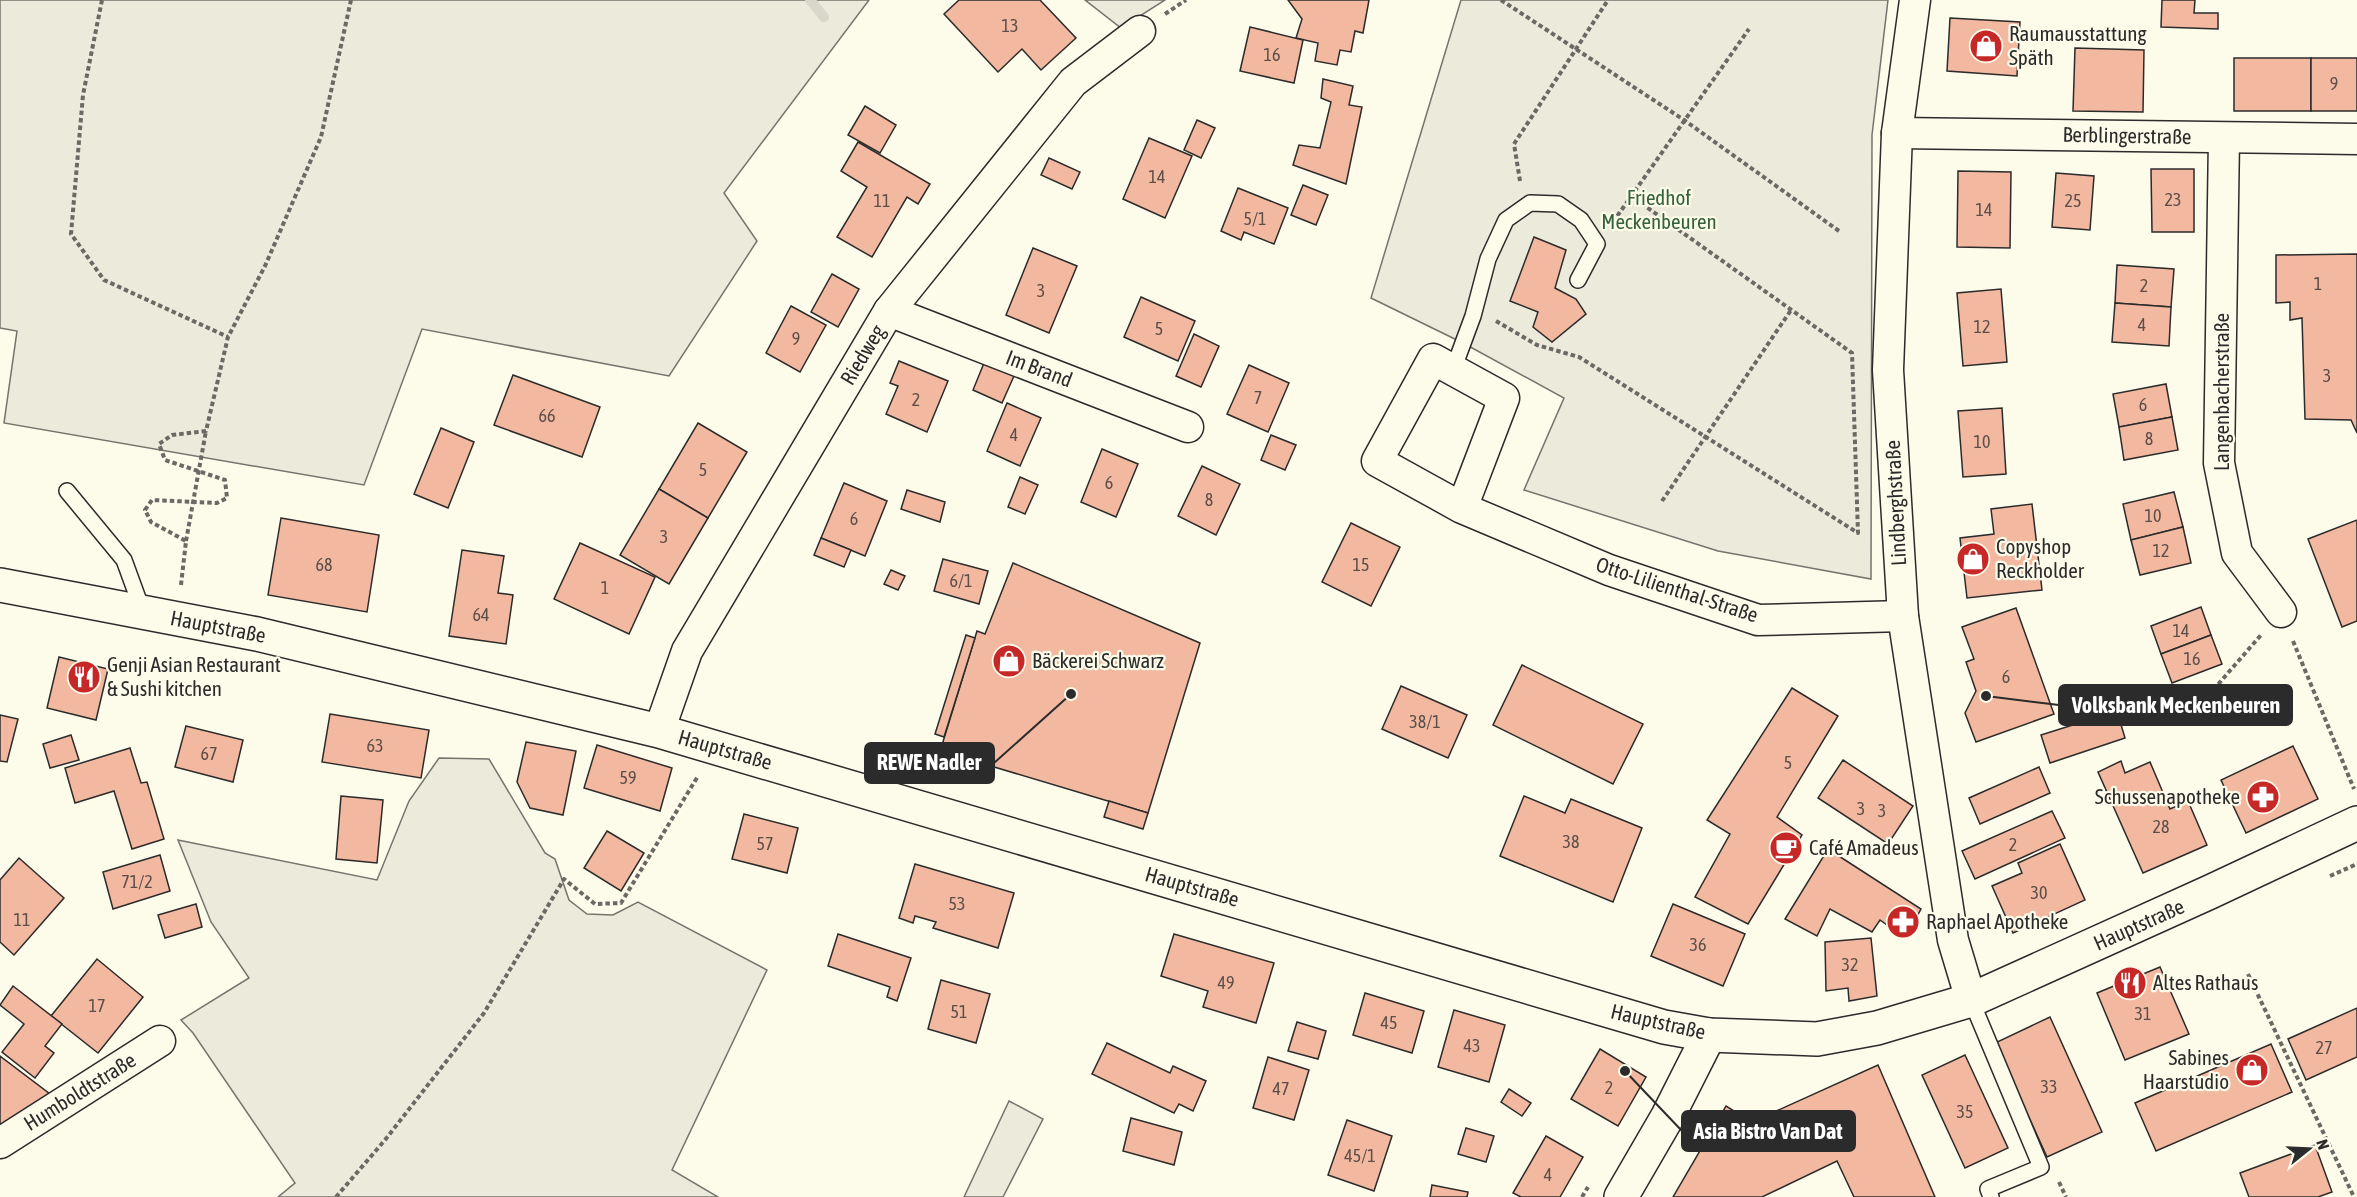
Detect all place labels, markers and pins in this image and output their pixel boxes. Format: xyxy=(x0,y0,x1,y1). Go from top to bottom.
place label: Raumausstattung Späth xyxy=(2009,21,2147,69)
shop icon: Raumausstattung Späth xyxy=(1968,28,2004,64)
place label: Copyshop Reckholder xyxy=(1996,534,2085,582)
shop icon: Copyshop Reckholder xyxy=(1955,541,1991,577)
shop icon: Bäckerei Schwarz xyxy=(991,643,1027,679)
place label: Bäckerei Schwarz xyxy=(1032,648,1164,672)
place label: Genji Asian Restaurant & Sushi kitchen xyxy=(107,652,281,700)
restaurant icon: Genji Asian Restaurant & Sushi kitchen xyxy=(66,659,102,695)
callout: Volksbank Meckenbeuren xyxy=(2059,685,2292,725)
callout: REWE Nadler xyxy=(865,743,994,783)
pharmacy icon: Schussenapotheke xyxy=(2245,779,2281,815)
place label: Schussenapotheke xyxy=(2095,784,2240,808)
cafe icon: Café Amadeus xyxy=(1768,830,1804,866)
place label: Café Amadeus xyxy=(1809,835,1919,859)
pharmacy icon: Raphael Apotheke xyxy=(1885,904,1921,940)
place label: Raphael Apotheke xyxy=(1926,909,2068,933)
restaurant icon: Altes Rathaus xyxy=(2112,965,2148,1001)
place label: Altes Rathaus xyxy=(2153,970,2258,994)
place label: Sabines Haarstudio xyxy=(2143,1045,2229,1093)
shop icon: Sabines Haarstudio xyxy=(2234,1052,2270,1088)
callout: Asia Bistro Van Dat xyxy=(1682,1111,1855,1151)

